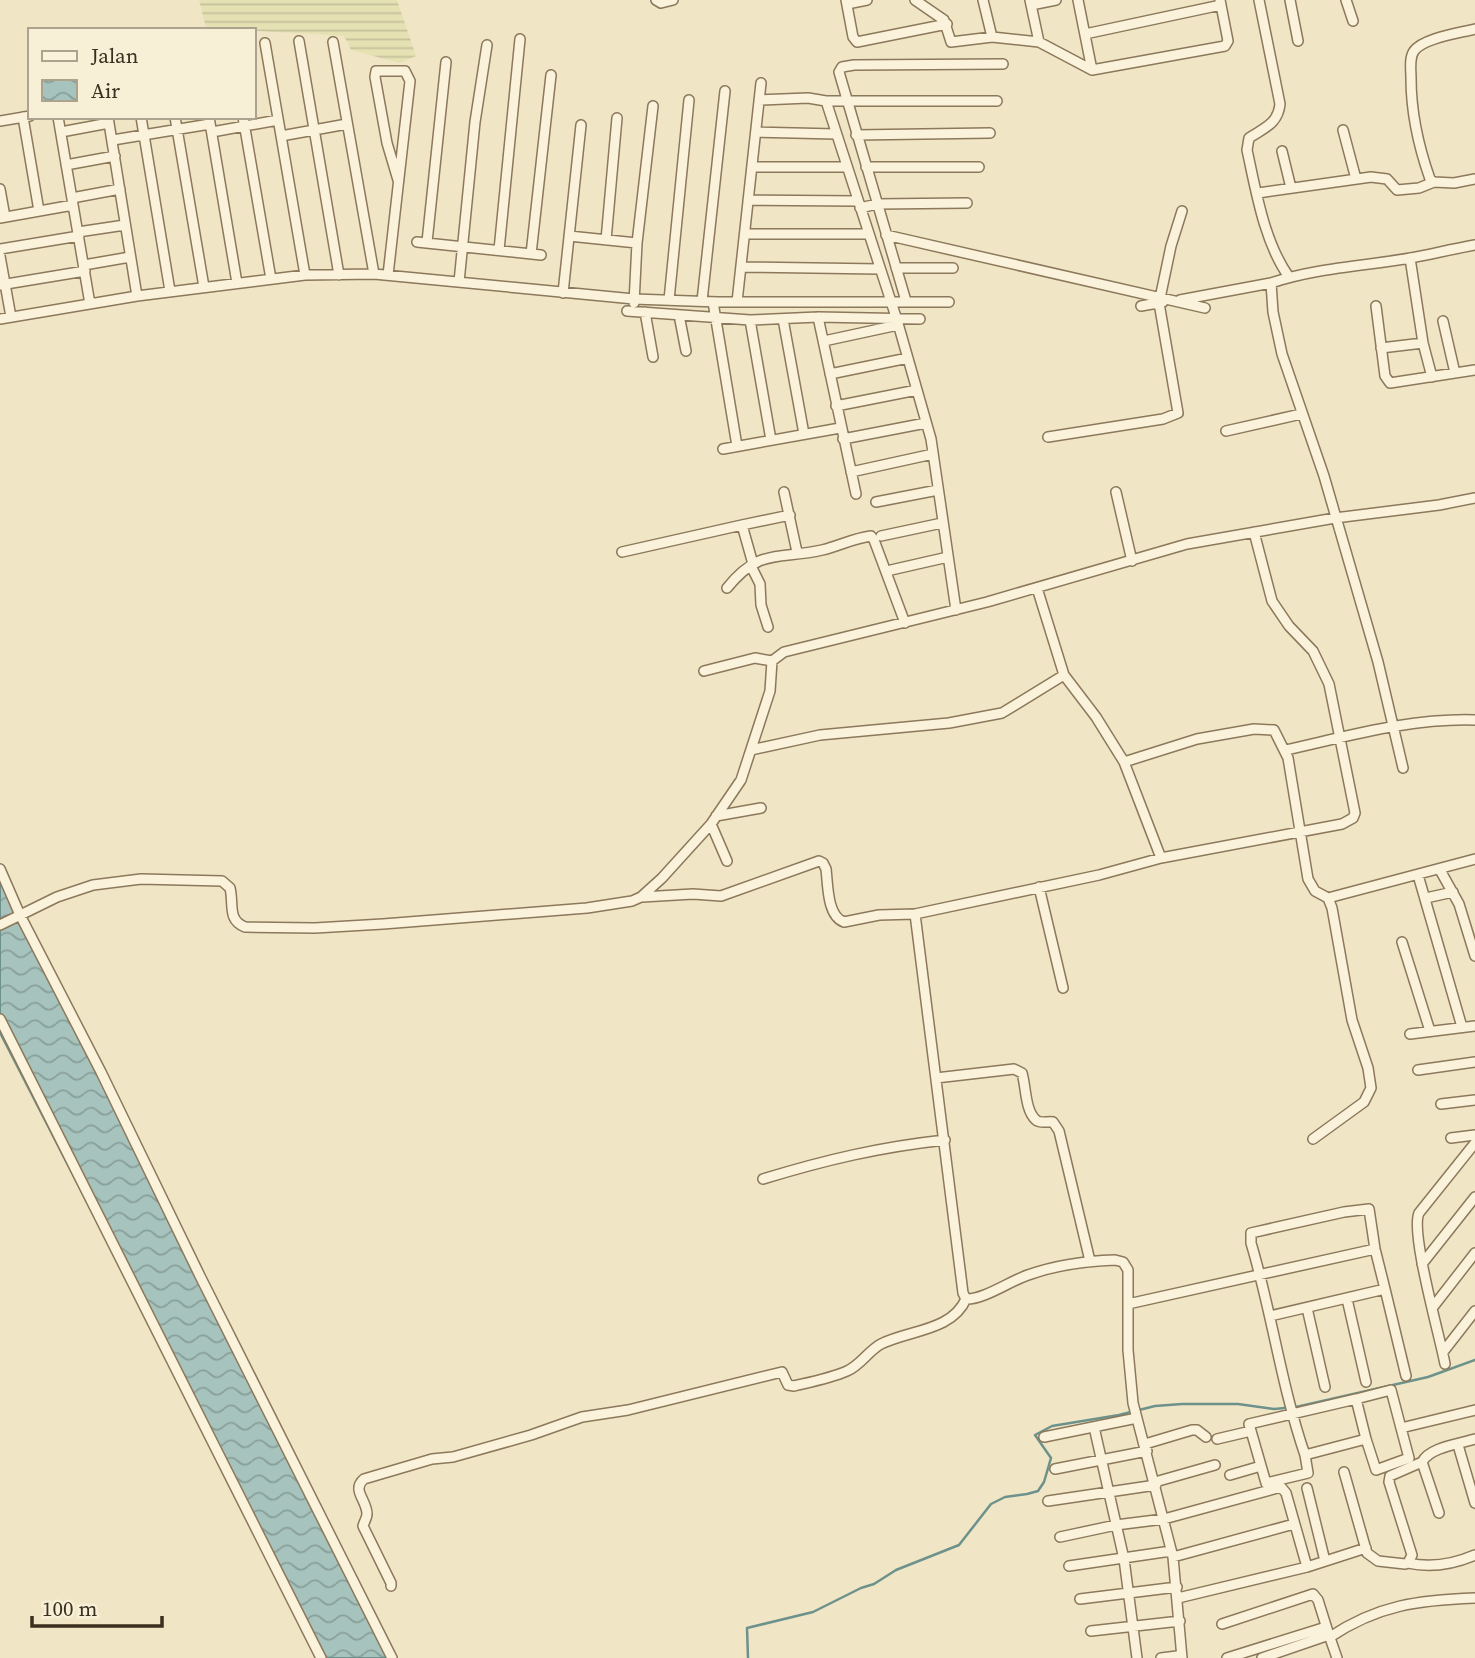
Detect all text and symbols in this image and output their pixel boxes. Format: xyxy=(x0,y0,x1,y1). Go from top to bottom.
legend xyxy=(28,28,256,119)
text: Jalan xyxy=(90,41,139,70)
text: Air xyxy=(91,76,120,105)
scale bar xyxy=(32,1584,161,1628)
text: 100 m xyxy=(42,1594,97,1623)

